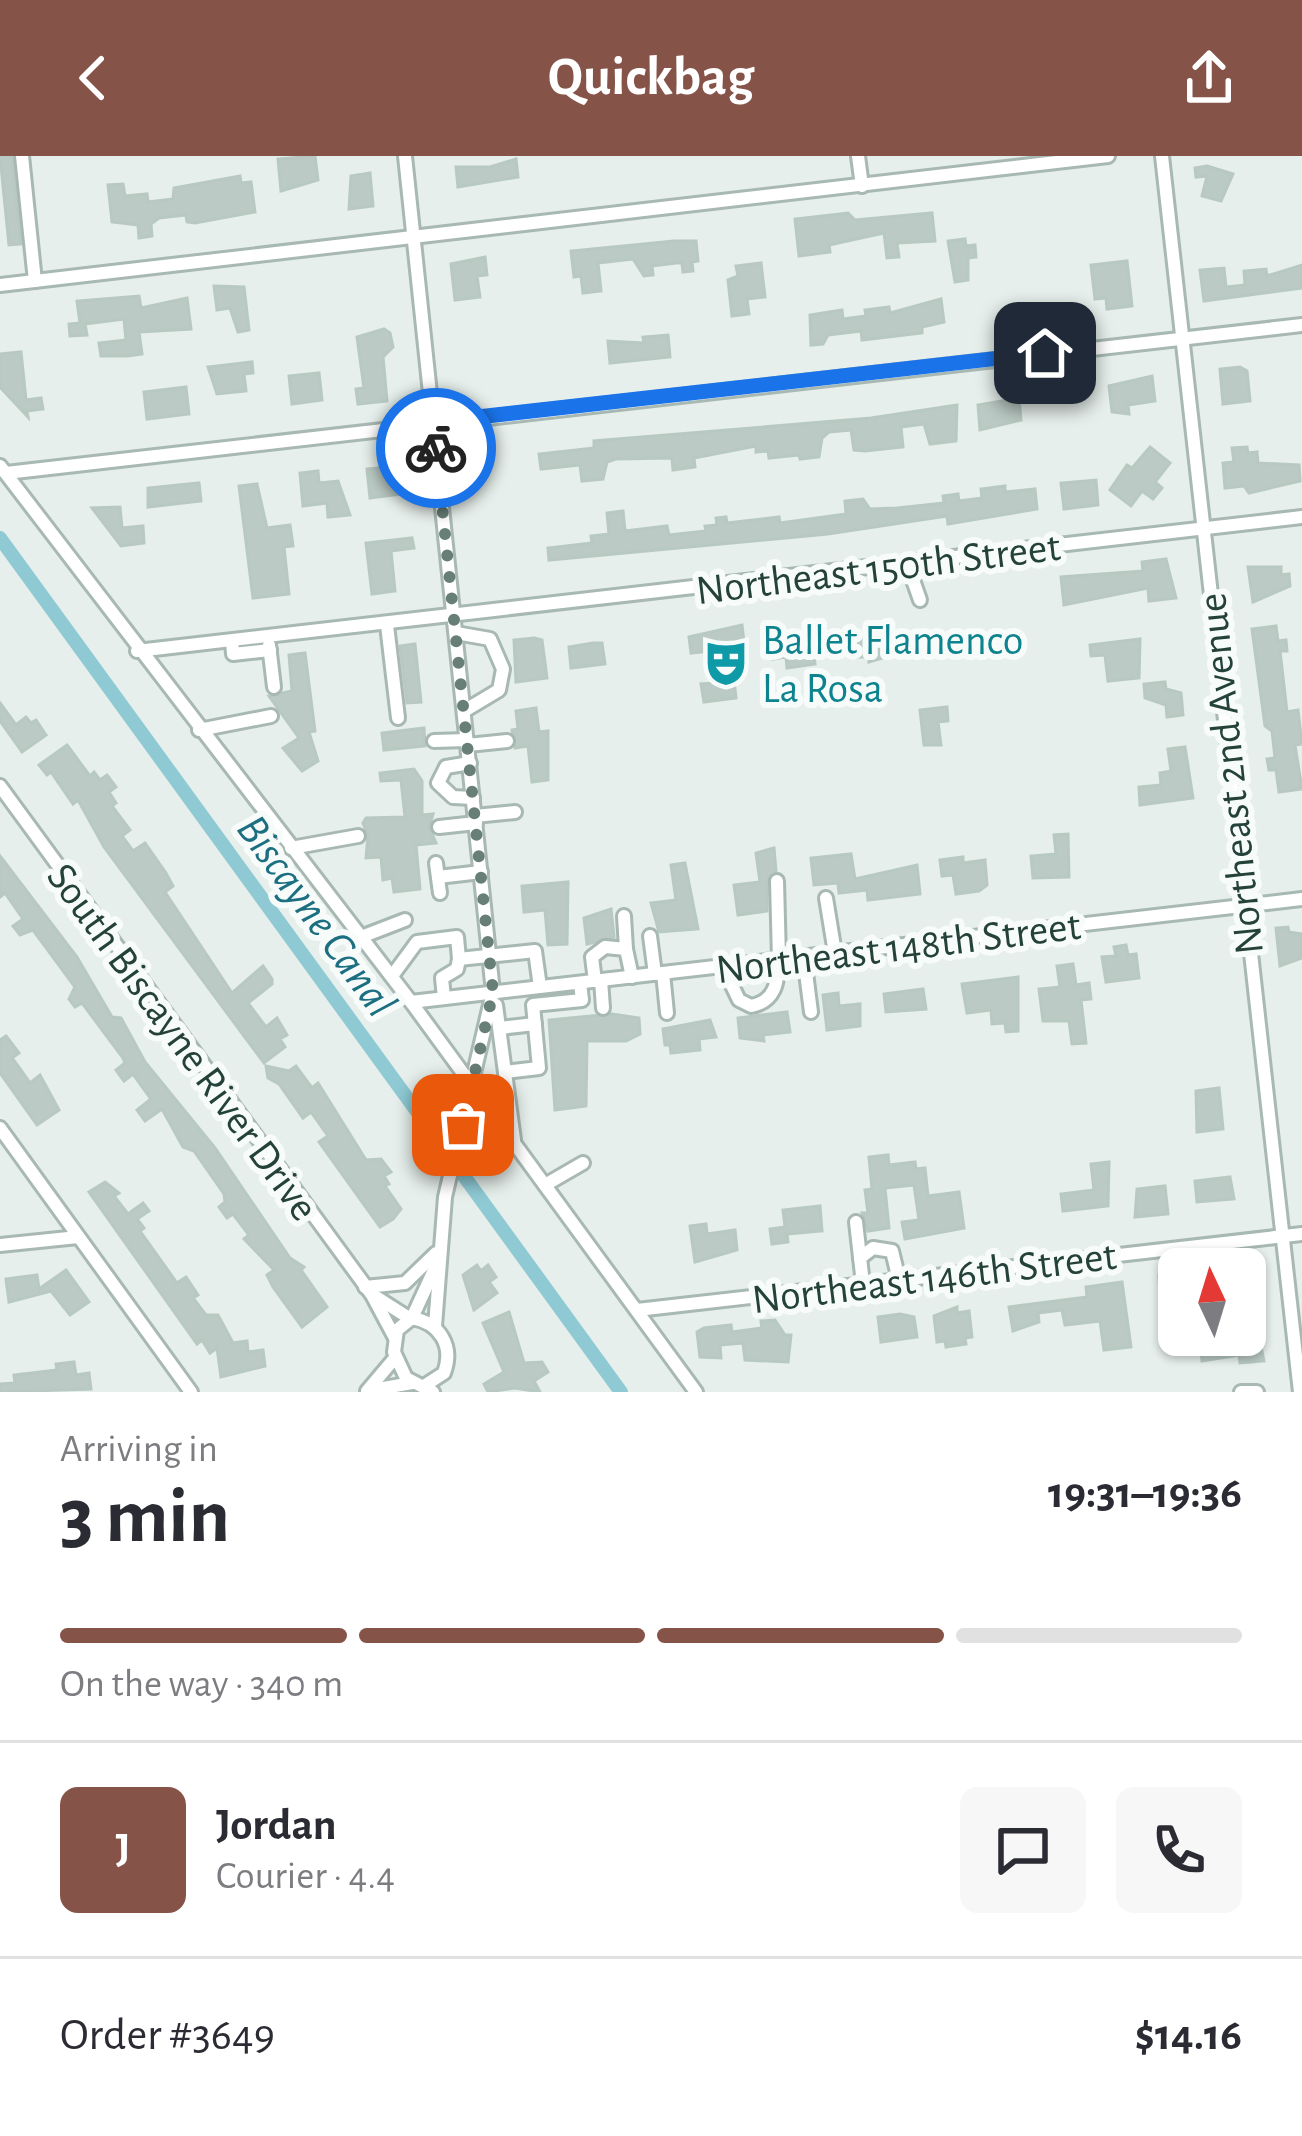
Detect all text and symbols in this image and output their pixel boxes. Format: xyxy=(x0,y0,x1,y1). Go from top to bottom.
icon: back xyxy=(60,45,126,111)
icon: share xyxy=(1176,45,1242,111)
text: Quickbag xyxy=(548,51,754,105)
pin xyxy=(994,302,1096,404)
icon: home xyxy=(1012,320,1078,386)
courier xyxy=(376,388,496,508)
icon: bike xyxy=(403,415,469,481)
street label: Northeast 150th Street xyxy=(694,526,1063,612)
street label: Northeast 2nd Avenue xyxy=(1191,591,1271,957)
place label: Ballet Flamenco La Rosa xyxy=(762,620,1023,710)
theatre icon: Ballet Flamenco La Rosa xyxy=(701,638,751,688)
water label: Biscayne Canal xyxy=(228,807,404,1026)
street label: South Biscayne River Drive xyxy=(39,856,326,1228)
street label: Northeast 148th Street xyxy=(714,905,1083,991)
pin xyxy=(412,1074,514,1176)
icon: bag xyxy=(430,1092,496,1158)
street label: Northeast 146th Street xyxy=(750,1235,1119,1321)
north arrow xyxy=(1158,1248,1266,1356)
map controls xyxy=(1158,1248,1266,1356)
text: Arriving in xyxy=(60,1430,218,1469)
text: 19:31–19:36 xyxy=(1048,1471,1242,1516)
text: 3 min xyxy=(60,1479,230,1557)
text: On the way · 340 m xyxy=(60,1665,343,1704)
button: chat xyxy=(960,1787,1086,1913)
button: phone xyxy=(1116,1787,1242,1913)
text: Jordan xyxy=(216,1803,337,1848)
text: J xyxy=(115,1827,131,1872)
text: Courier · 4.4 xyxy=(216,1857,395,1896)
text: Order #3649 xyxy=(60,2013,275,2058)
text: $14.16 xyxy=(1135,2013,1242,2058)

